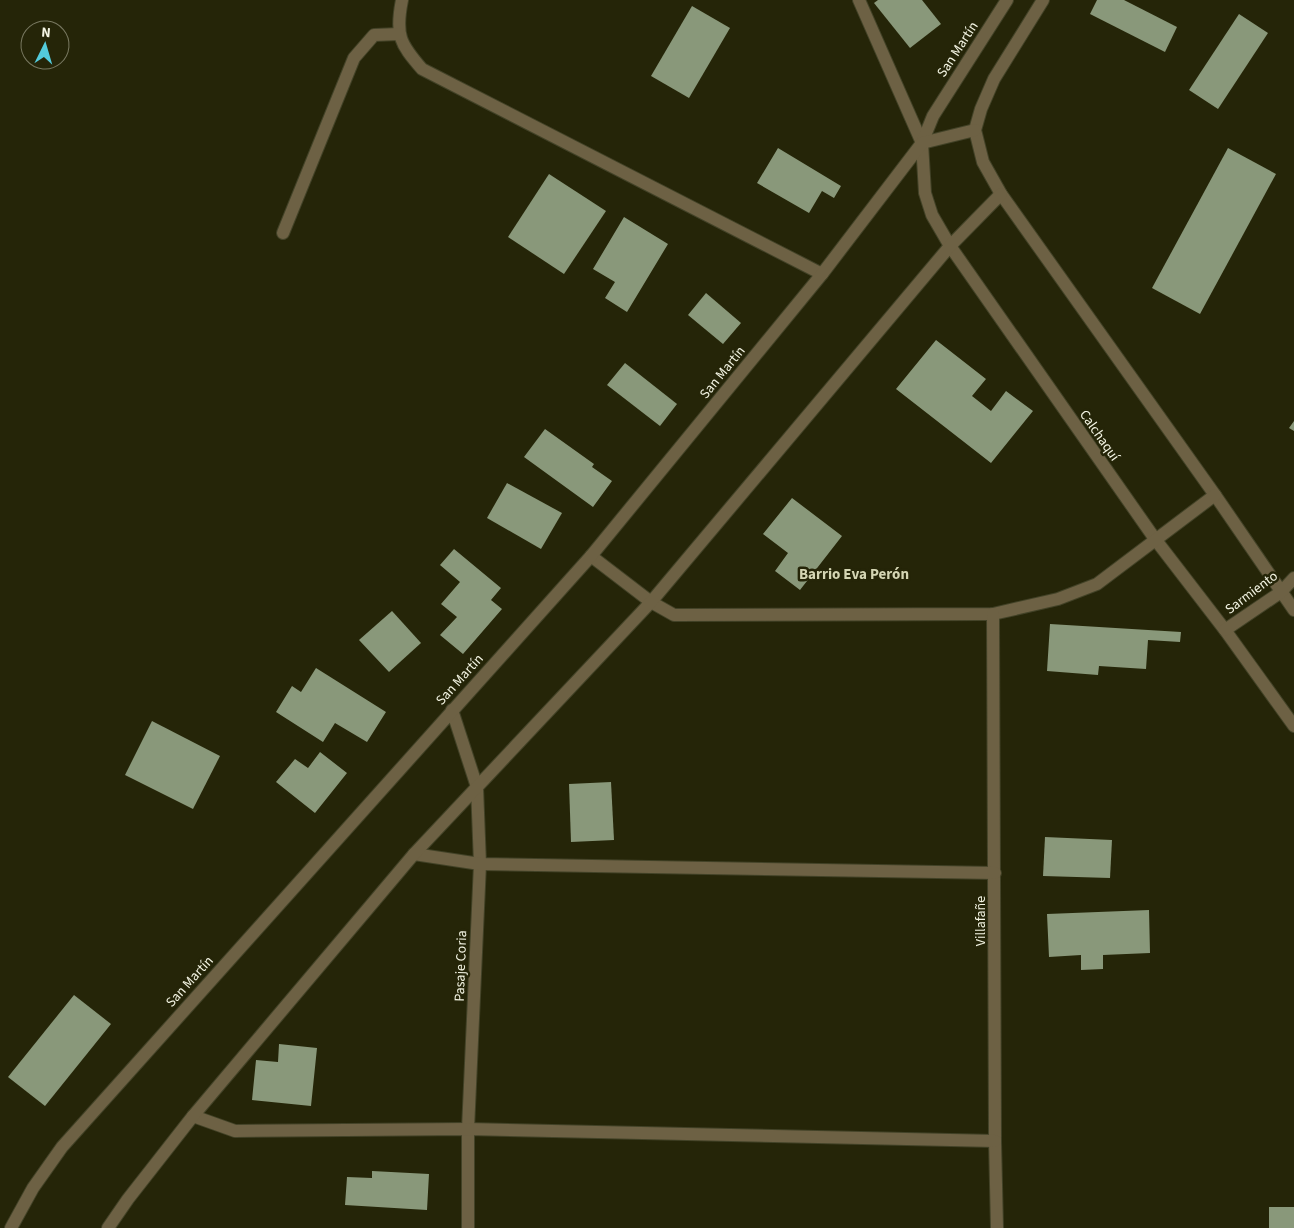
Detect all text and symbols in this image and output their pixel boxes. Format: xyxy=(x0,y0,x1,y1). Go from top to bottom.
street label: San Martín xyxy=(932,18,983,81)
north arrow xyxy=(20,20,70,70)
text: N xyxy=(41,23,52,43)
street label: San Martín xyxy=(695,342,750,403)
street label: Calchaquí xyxy=(1074,406,1124,466)
district label: Barrio Eva Perón xyxy=(799,564,909,585)
street label: Sarmiento xyxy=(1221,566,1282,619)
street label: San Martín xyxy=(431,650,488,710)
street label: Villafañe xyxy=(971,896,991,946)
street label: Pasaje Coria xyxy=(450,930,472,1002)
street label: San Martín xyxy=(161,952,218,1012)

